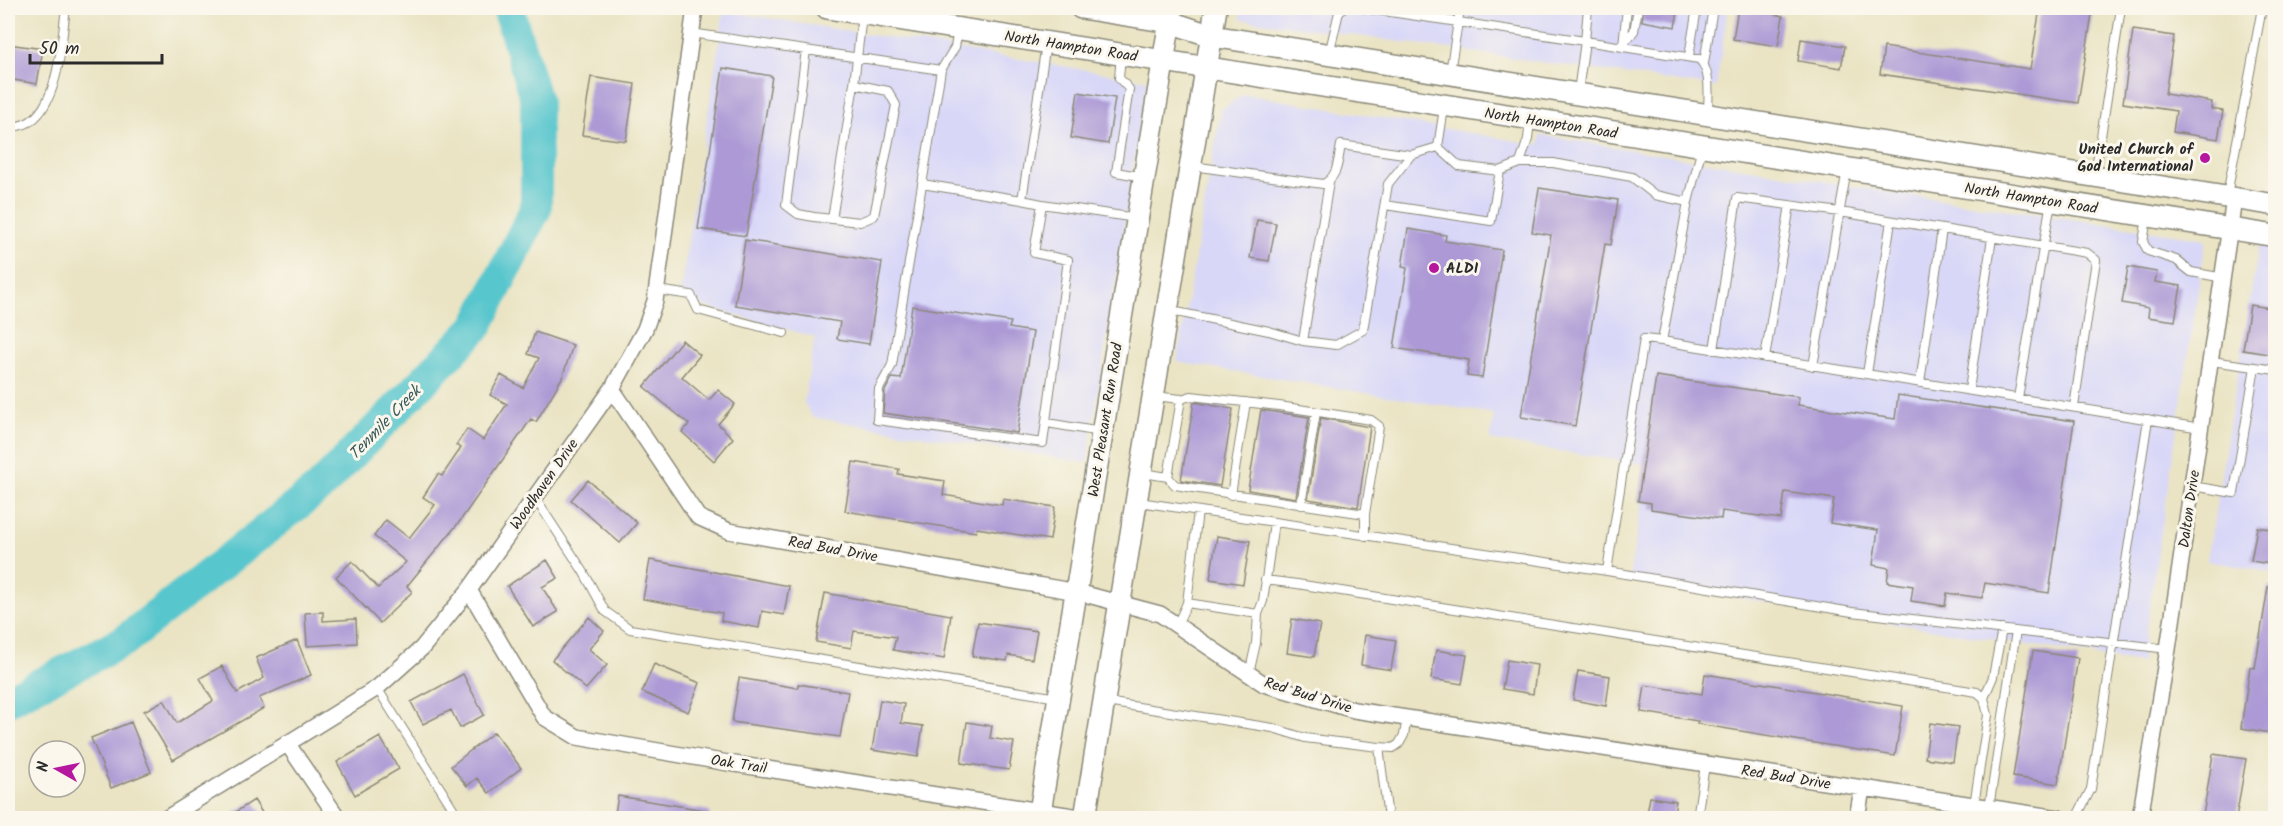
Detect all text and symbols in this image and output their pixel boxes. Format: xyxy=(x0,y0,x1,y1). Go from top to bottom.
street label: North Hampton Road xyxy=(1002,25,1140,69)
scale bar xyxy=(30,27,162,65)
text: 50 m xyxy=(39,35,79,64)
street label: North Hampton Road xyxy=(1482,102,1620,146)
place label: United Church of God International xyxy=(2077,138,2194,179)
marker: United Church of God International xyxy=(2198,151,2212,165)
street label: North Hampton Road xyxy=(1962,177,2100,221)
place label: ALDI xyxy=(1446,257,1479,281)
marker: ALDI xyxy=(1427,261,1441,275)
street label: West Pleasant Run Road xyxy=(1082,341,1130,499)
water label: Tenmile Creek xyxy=(343,378,429,466)
street label: Woodhaven Drive xyxy=(505,434,585,535)
street label: Dalton Drive xyxy=(2173,468,2207,550)
street label: Red Bud Drive xyxy=(786,530,880,570)
street label: Red Bud Drive xyxy=(1261,671,1355,721)
north arrow xyxy=(27,739,87,799)
street label: Oak Trail xyxy=(709,749,769,781)
street label: Red Bud Drive xyxy=(1739,759,1833,797)
text: N xyxy=(31,760,57,774)

